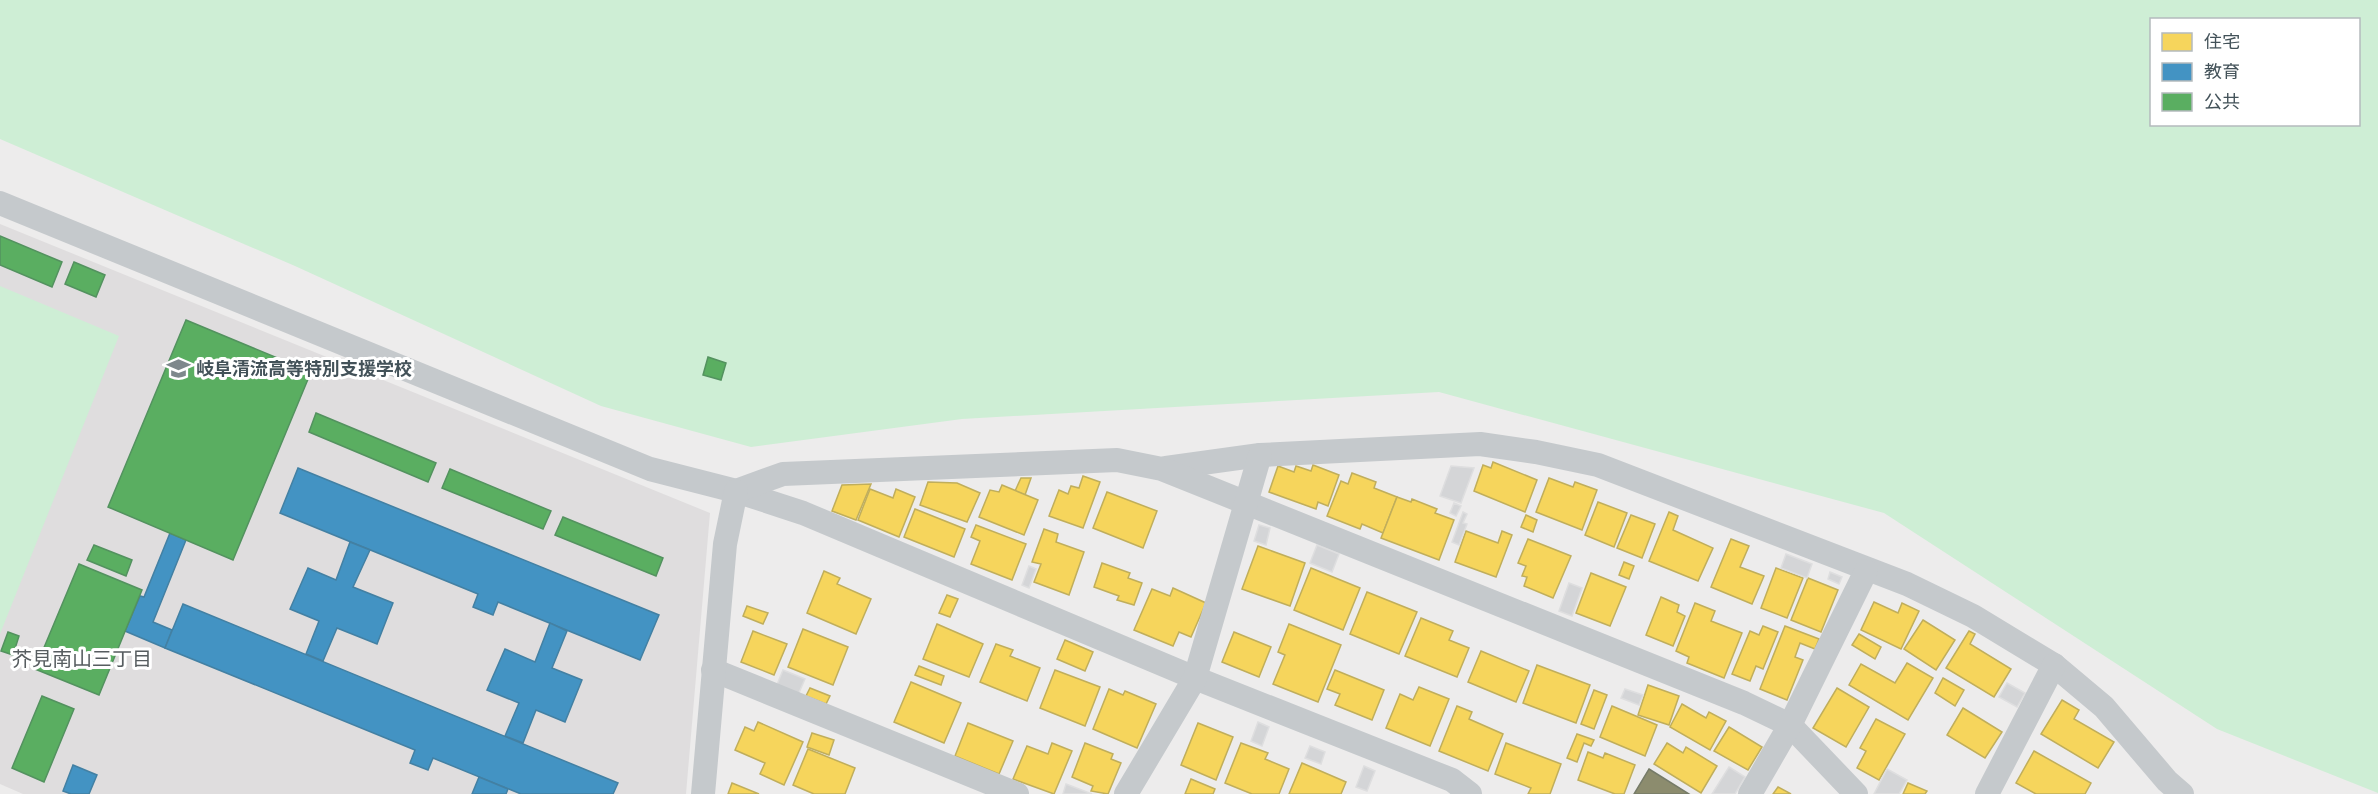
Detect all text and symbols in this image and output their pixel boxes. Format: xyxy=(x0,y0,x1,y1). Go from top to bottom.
legend xyxy=(2150,18,2360,126)
text: 住宅 xyxy=(2204,30,2240,53)
text: 教育 xyxy=(2204,60,2240,83)
text: 公共 xyxy=(2204,90,2240,113)
school or university icon: 岐阜清流高等特別支援学校 xyxy=(165,356,191,382)
place label: 岐阜清流高等特別支援学校 xyxy=(196,357,412,380)
district label: 芥見南山三丁目 xyxy=(12,646,152,672)

